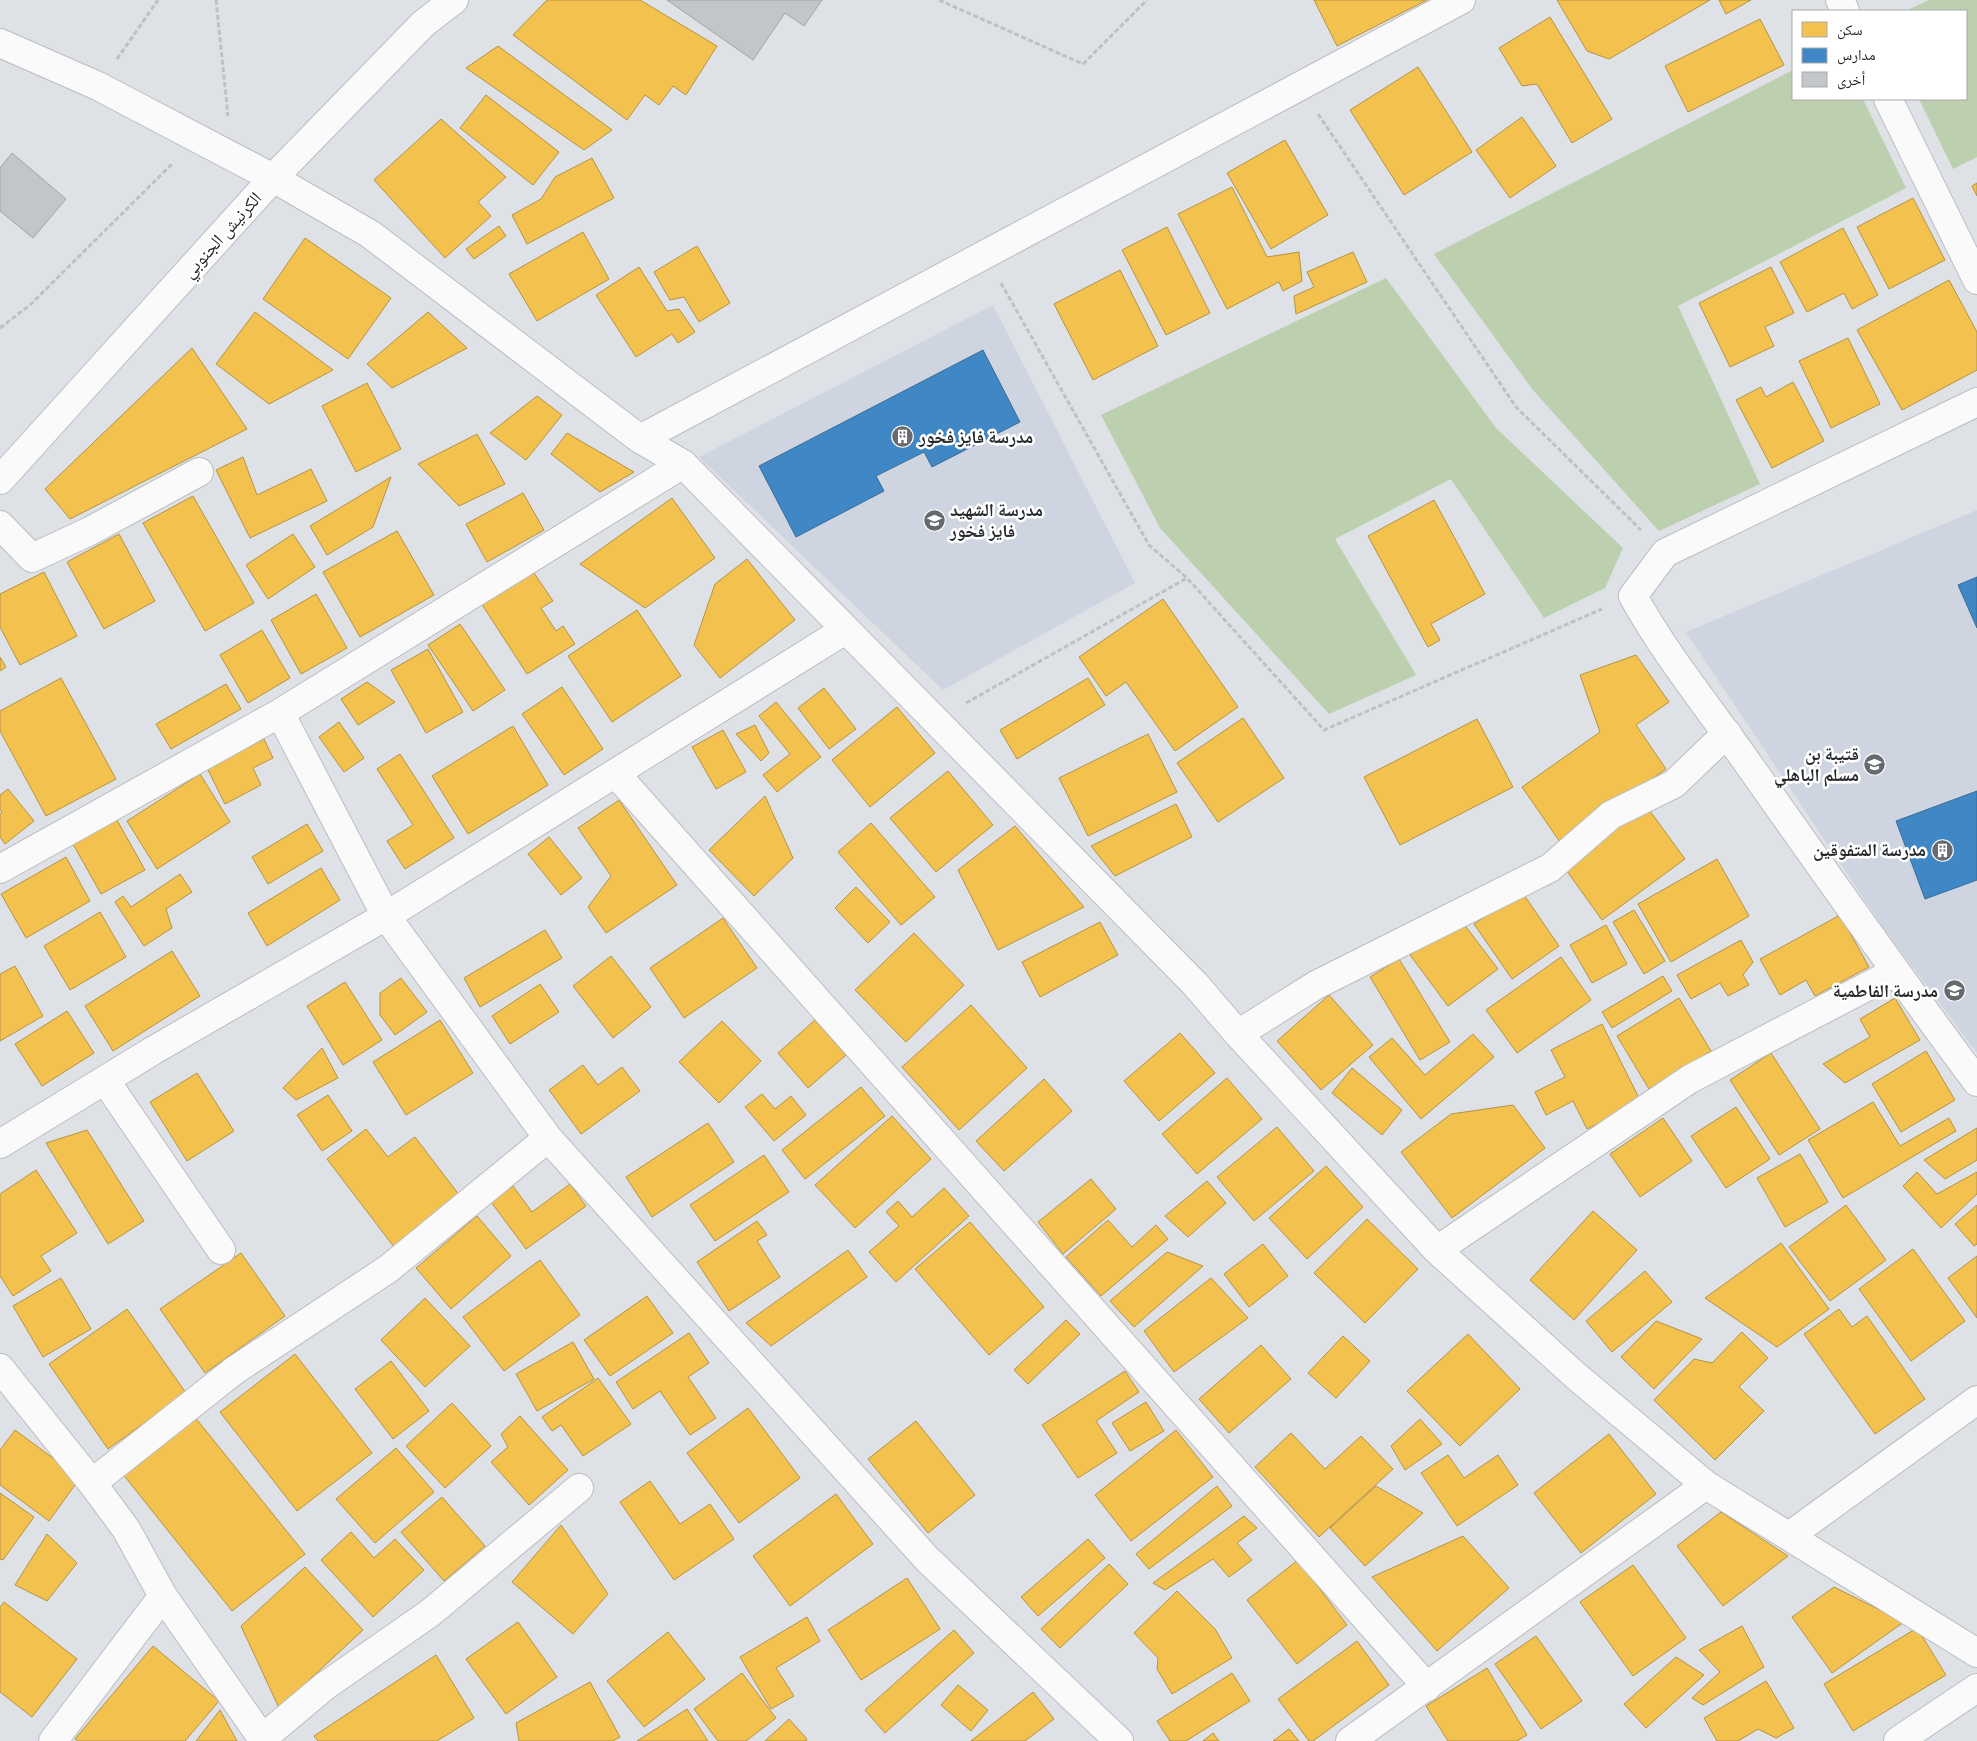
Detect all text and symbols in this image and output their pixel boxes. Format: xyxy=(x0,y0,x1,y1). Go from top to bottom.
legend xyxy=(1792,10,1967,100)
text: سكن xyxy=(1837,21,1863,40)
text: مدارس xyxy=(1837,46,1876,65)
text: أخرى xyxy=(1837,71,1866,90)
street label: الكرنيش الجنوبي xyxy=(178,187,269,285)
building icon: مدرسة فايز فخور xyxy=(891,425,915,449)
place label: مدرسة فايز فخور xyxy=(918,426,1033,448)
place label: مدرسة الشهيد فايز فخور xyxy=(949,499,1043,542)
school or university icon: مدرسة الشهيد فايز فخور xyxy=(922,508,946,532)
place label: قتيبة بن مسلم الباهلي xyxy=(1774,743,1859,789)
school or university icon: قتيبة بن مسلم الباهلي xyxy=(1863,752,1887,776)
building icon: مدرسة المتفوقين xyxy=(1930,838,1954,862)
place label: مدرسة المتفوقين xyxy=(1813,839,1926,861)
school or university icon: مدرسة الفاطمية xyxy=(1942,979,1966,1003)
place label: مدرسة الفاطمية xyxy=(1833,980,1938,1002)

